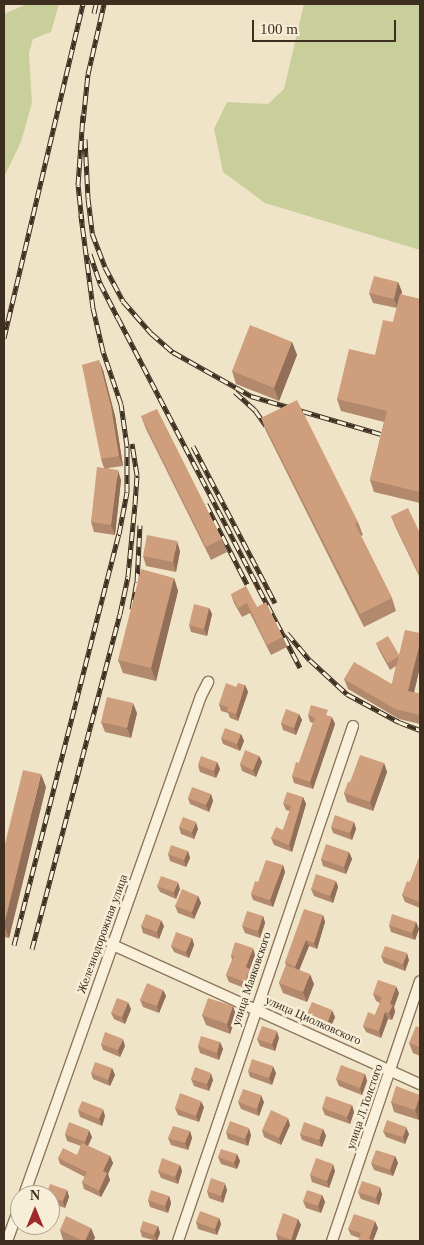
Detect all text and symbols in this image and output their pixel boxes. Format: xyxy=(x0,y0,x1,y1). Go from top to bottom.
scale bar xyxy=(254,10,398,42)
text: 100 m xyxy=(260,21,298,37)
street label: Железнодорожная улица xyxy=(75,872,131,996)
street label: улица Маяковского xyxy=(229,930,275,1028)
street label: улица Циолковского xyxy=(263,993,363,1049)
street label: улица Л.Толстого xyxy=(344,1063,386,1151)
north arrow xyxy=(10,1185,60,1235)
text: N xyxy=(30,1188,40,1203)

